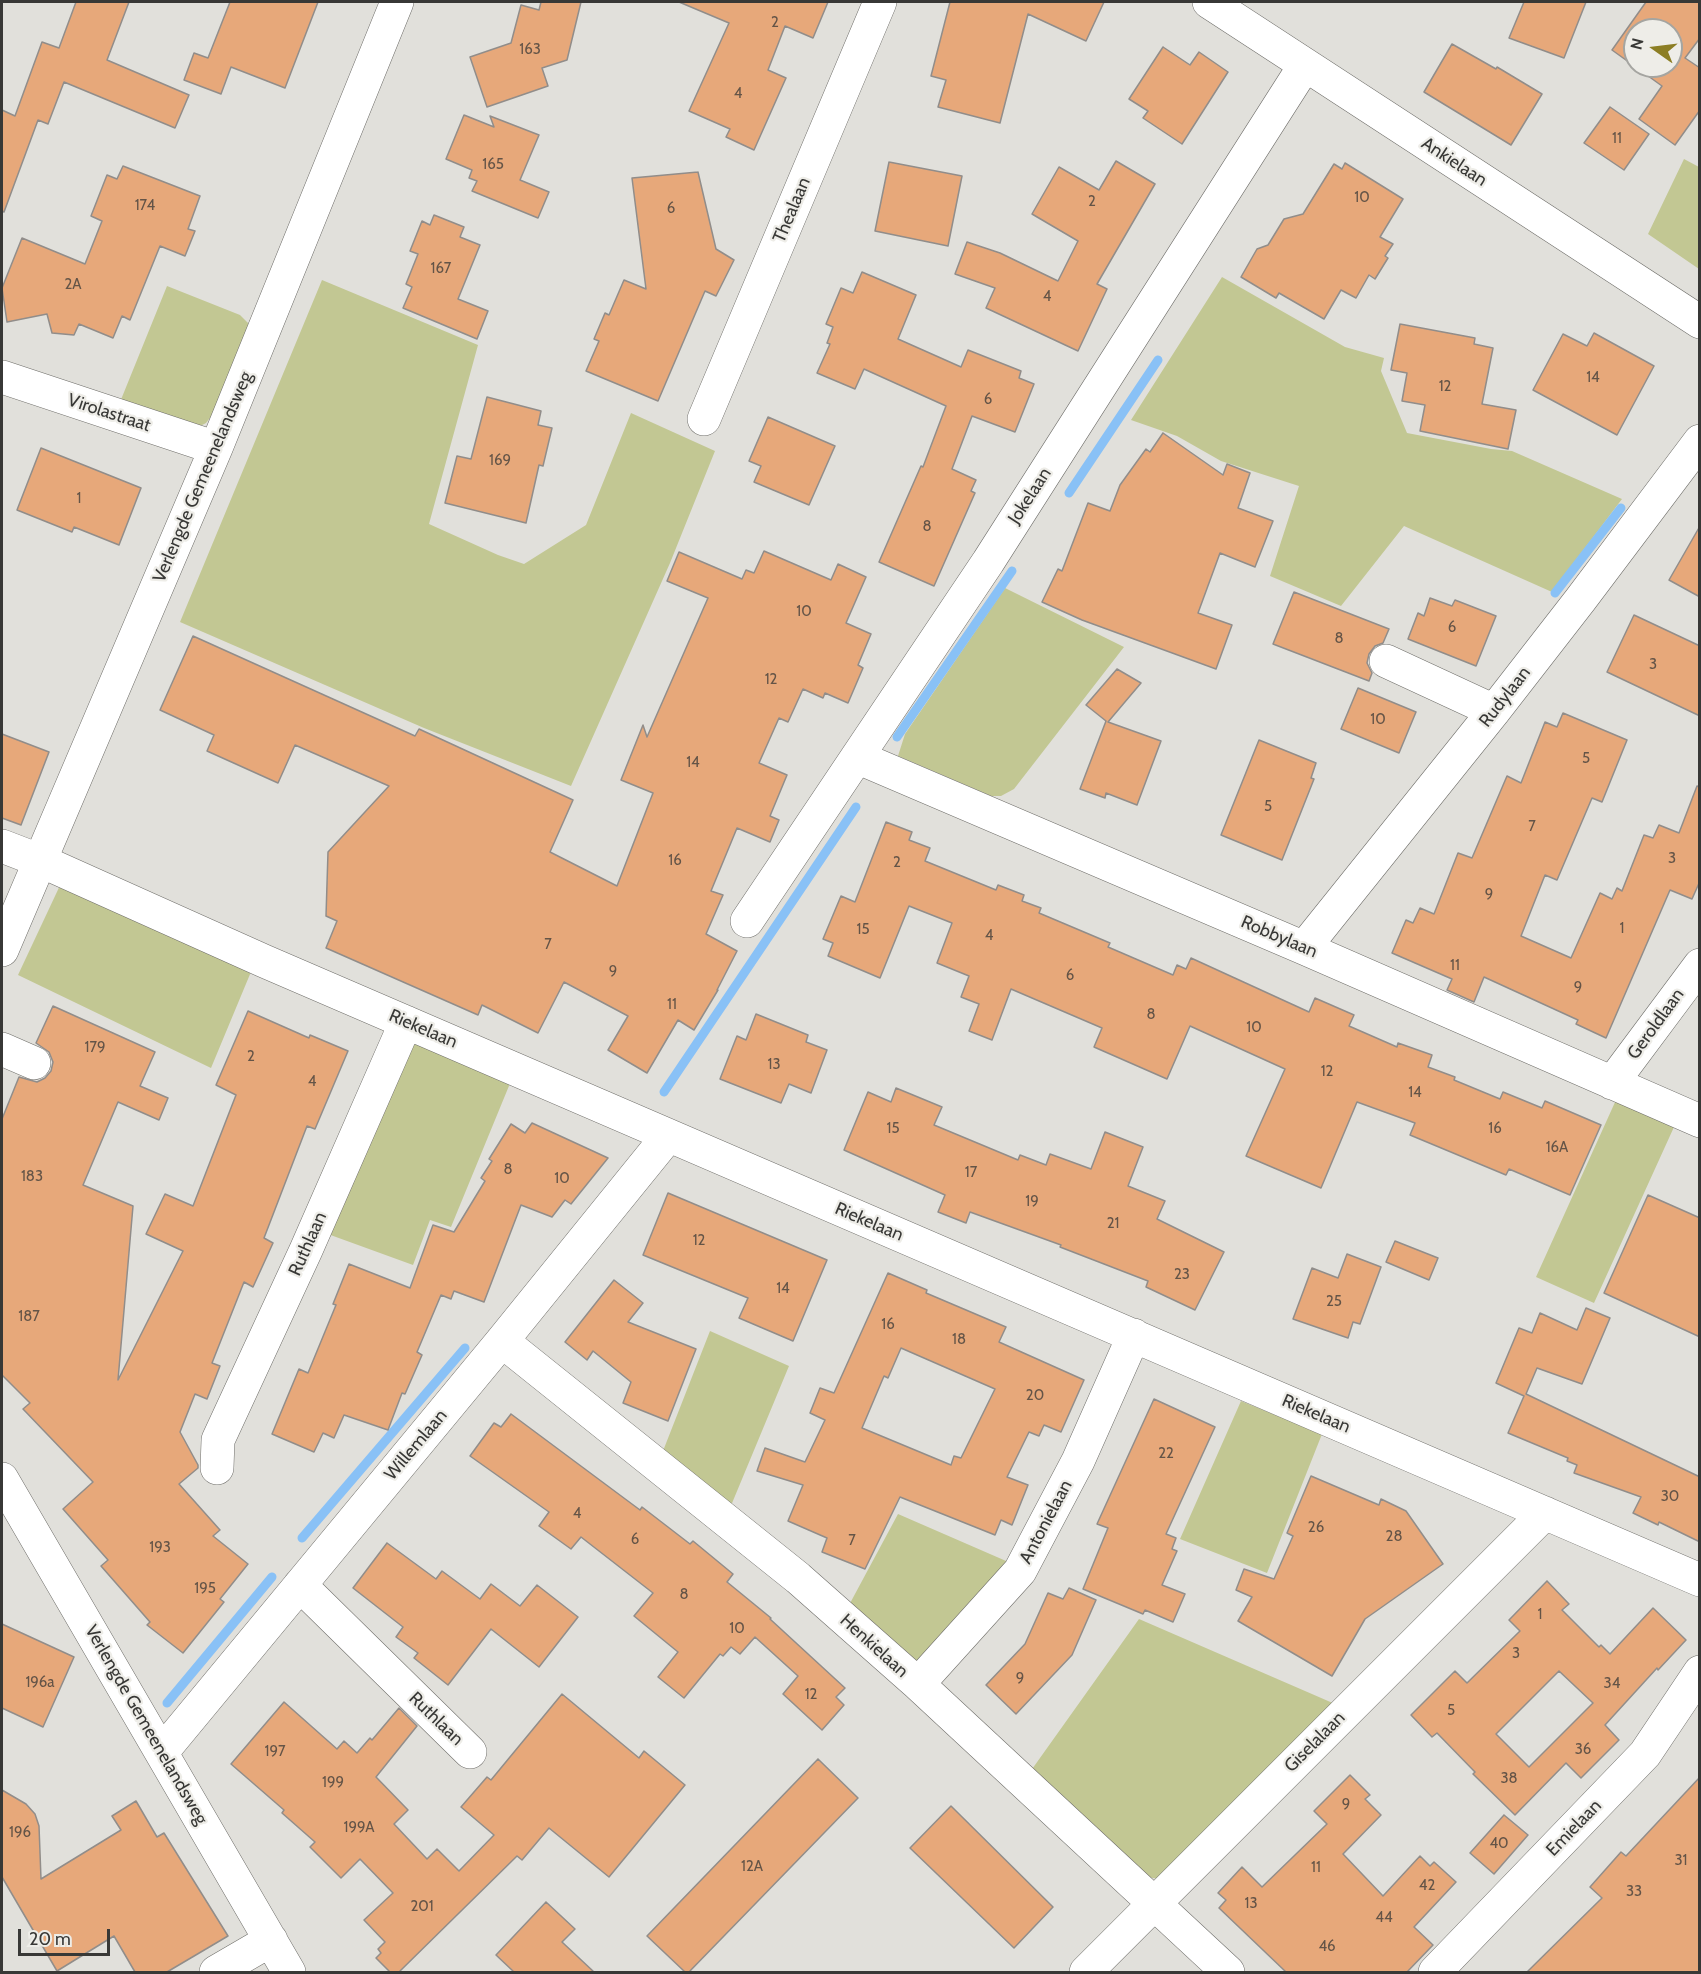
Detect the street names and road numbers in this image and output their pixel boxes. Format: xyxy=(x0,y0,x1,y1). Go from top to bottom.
street label: Ankielaan xyxy=(1417,133,1491,191)
street label: Thealaan xyxy=(769,174,815,246)
street label: Verlengde Gemeenelandsweg xyxy=(149,368,257,586)
street label: Virolastraat xyxy=(65,389,153,437)
street label: Jokelaan xyxy=(1004,464,1056,528)
street label: Rudylaan xyxy=(1475,662,1535,732)
street label: Robbylaan xyxy=(1238,911,1320,963)
street label: Geroldlaan xyxy=(1623,984,1689,1064)
street label: Riekelaan xyxy=(386,1005,460,1053)
street label: Riekelaan xyxy=(832,1198,906,1246)
street label: Ruthlaan xyxy=(284,1209,332,1279)
street label: Riekelaan xyxy=(1279,1390,1353,1438)
street label: Willemlaan xyxy=(380,1405,452,1485)
street label: Antonielaan xyxy=(1015,1476,1077,1568)
street label: Henkielaan xyxy=(835,1610,913,1682)
street label: Verlengde Gemeenelandsweg xyxy=(80,1621,212,1829)
street label: Ruthlaan xyxy=(404,1688,468,1750)
street label: Giselalaan xyxy=(1280,1707,1350,1777)
street label: Emielaan xyxy=(1542,1795,1606,1861)

